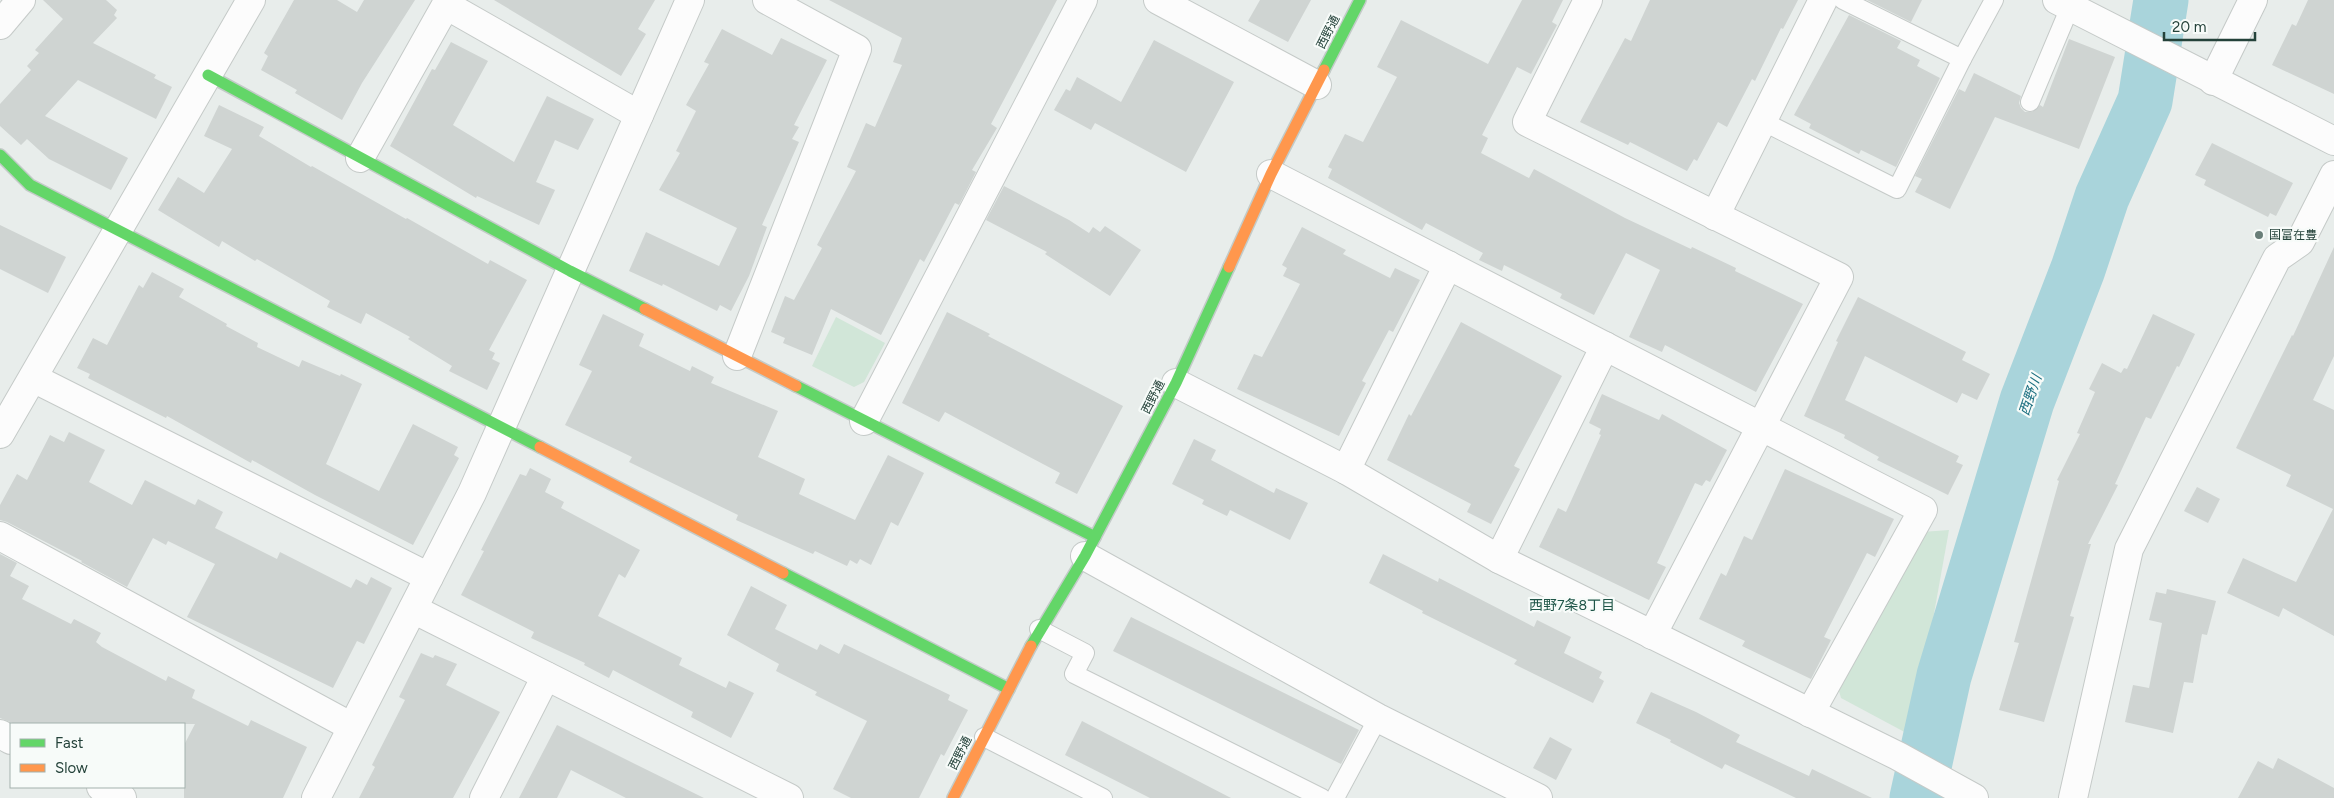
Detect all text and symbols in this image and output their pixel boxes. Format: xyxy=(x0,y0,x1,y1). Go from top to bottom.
scale bar xyxy=(2164,10,2255,42)
street label: 西野通 xyxy=(1314,13,1342,51)
text: 20 m xyxy=(2172,18,2206,36)
place label: 国富在豊 xyxy=(2269,228,2317,242)
marker: 国富在豊 xyxy=(2253,229,2265,241)
water label: 西野川 xyxy=(2016,371,2046,418)
street label: 西野通 xyxy=(1139,378,1167,416)
district label: 西野7条8丁目 xyxy=(1529,597,1615,614)
legend xyxy=(10,723,185,788)
text: Fast xyxy=(55,734,84,752)
street label: 西野通 xyxy=(946,734,974,772)
text: Slow xyxy=(55,759,88,777)

